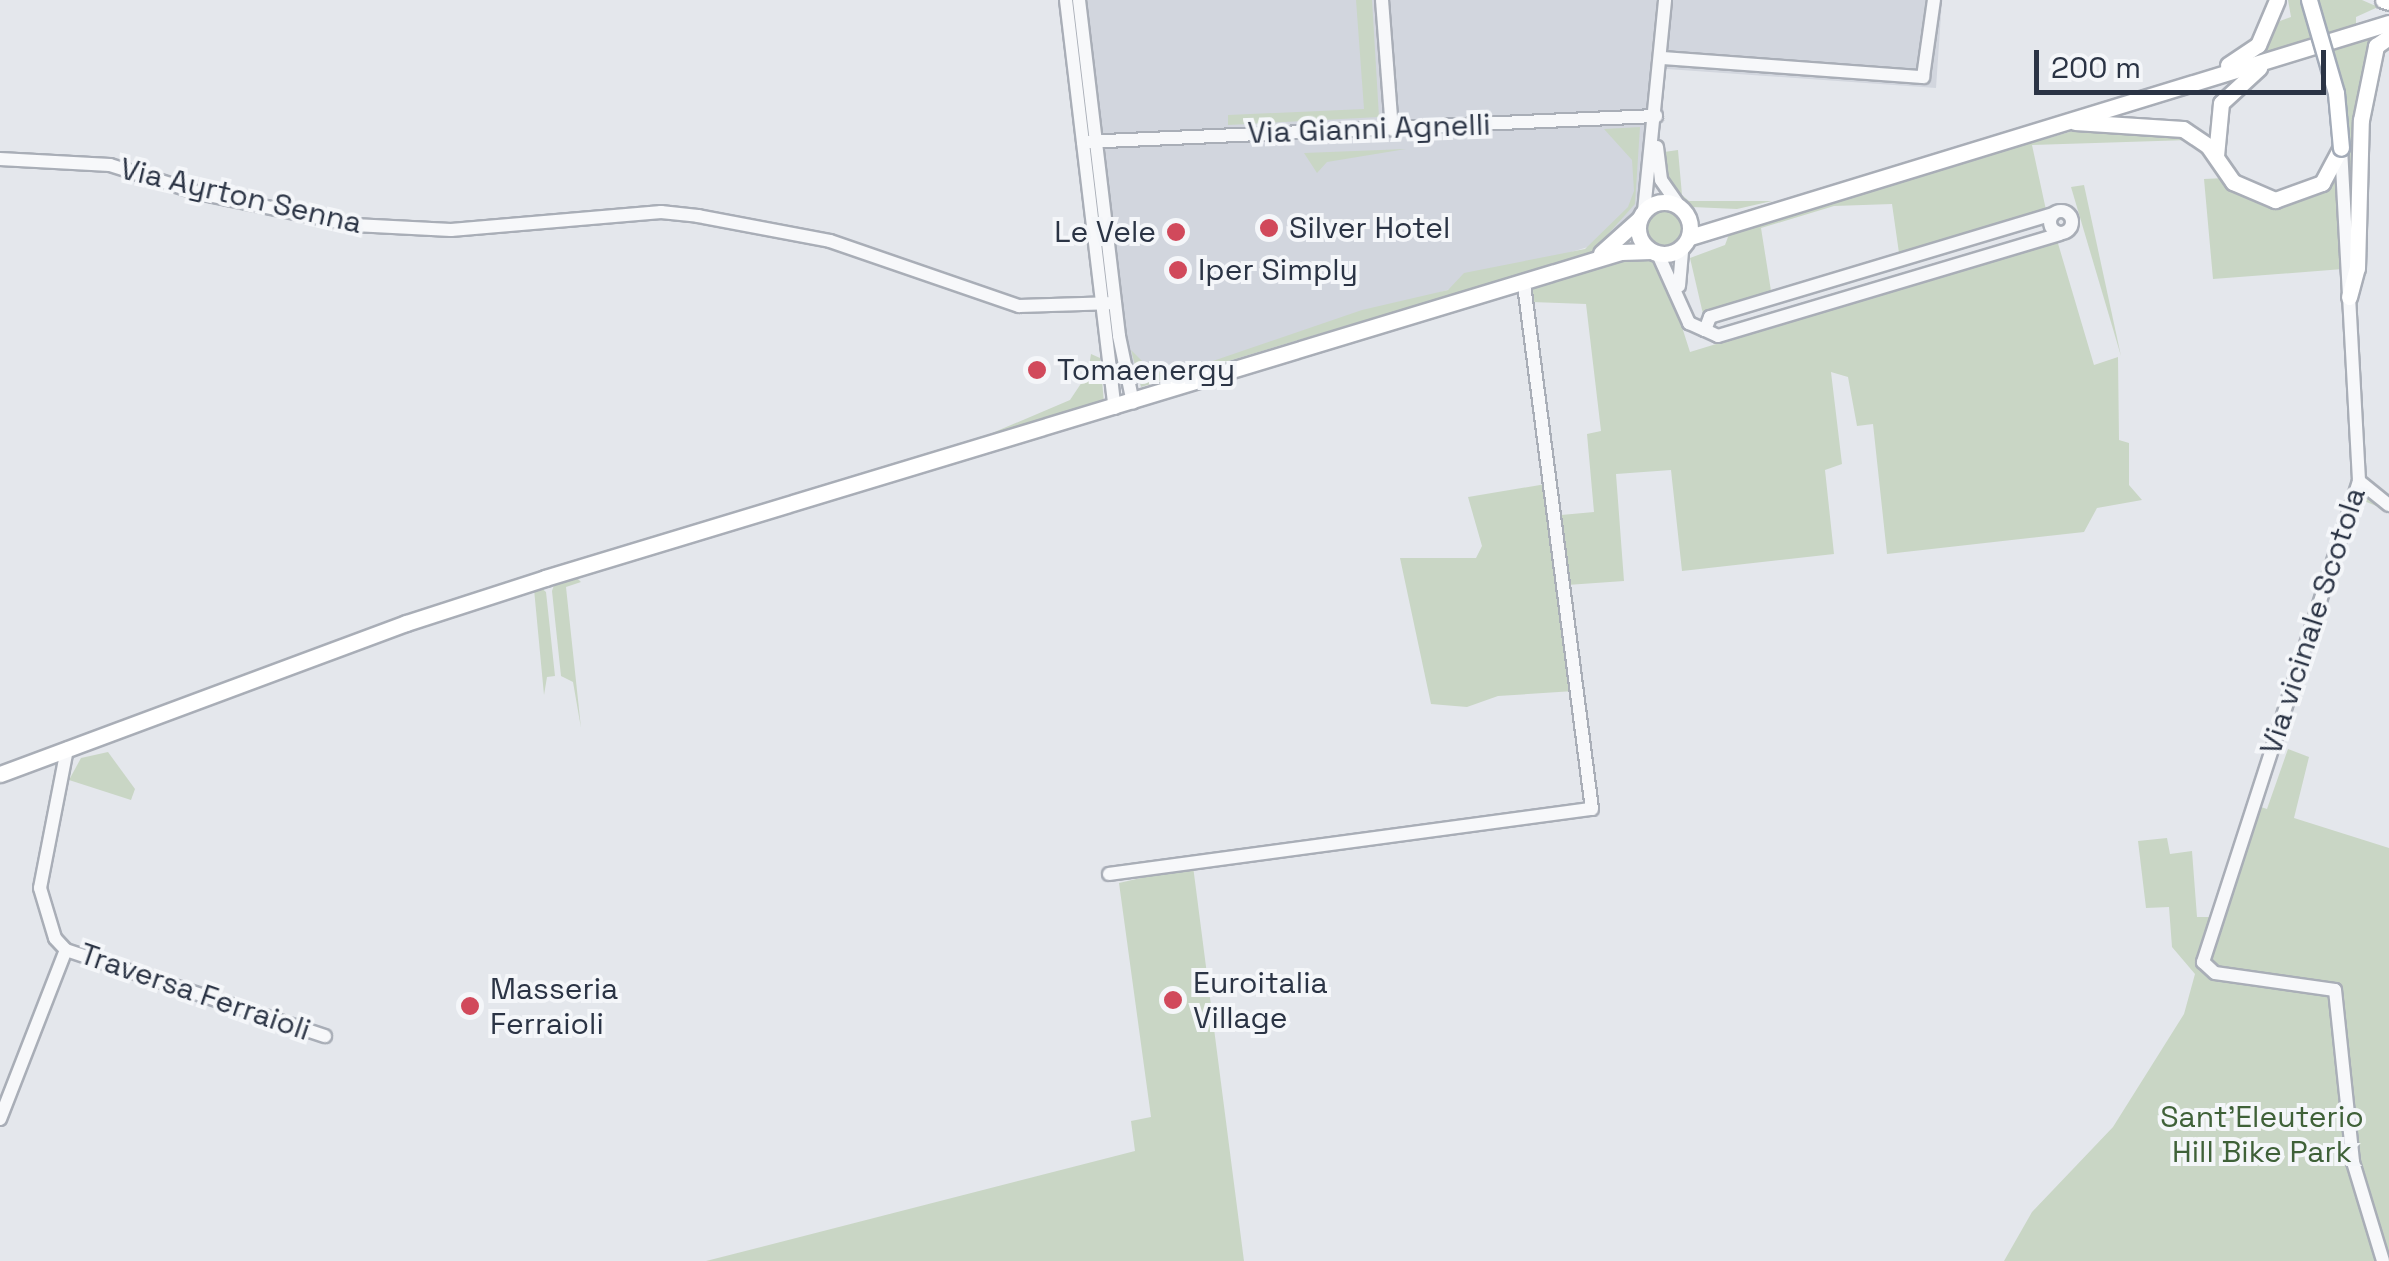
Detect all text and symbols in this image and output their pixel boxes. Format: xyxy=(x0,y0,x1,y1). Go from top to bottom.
scale bar xyxy=(2039,30,2332,92)
text: 200 m xyxy=(2051,48,2141,87)
street label: Via Gianni Agnelli xyxy=(1247,107,1491,151)
street label: Via Ayrton Senna xyxy=(116,151,366,241)
place label: Silver Hotel xyxy=(1289,210,1450,246)
place label: Le Vele xyxy=(1054,214,1156,250)
marker: Silver Hotel xyxy=(1258,217,1280,239)
marker: Le Vele xyxy=(1165,221,1187,243)
place label: Iper Simply xyxy=(1198,252,1358,288)
marker: Iper Simply xyxy=(1167,259,1189,281)
place label: Tomaenergy xyxy=(1057,352,1235,388)
marker: Tomaenergy xyxy=(1026,359,1048,381)
street label: Via vicinale Scotola xyxy=(2253,483,2373,759)
street label: Traversa Ferraioli xyxy=(75,936,315,1048)
place label: Euroitalia Village xyxy=(1193,965,1328,1036)
place label: Masseria Ferraioli xyxy=(490,971,618,1042)
marker: Euroitalia Village xyxy=(1162,989,1184,1011)
marker: Masseria Ferraioli xyxy=(459,995,481,1017)
park label: Sant'Eleuterio Hill Bike Park xyxy=(2160,1099,2364,1170)

